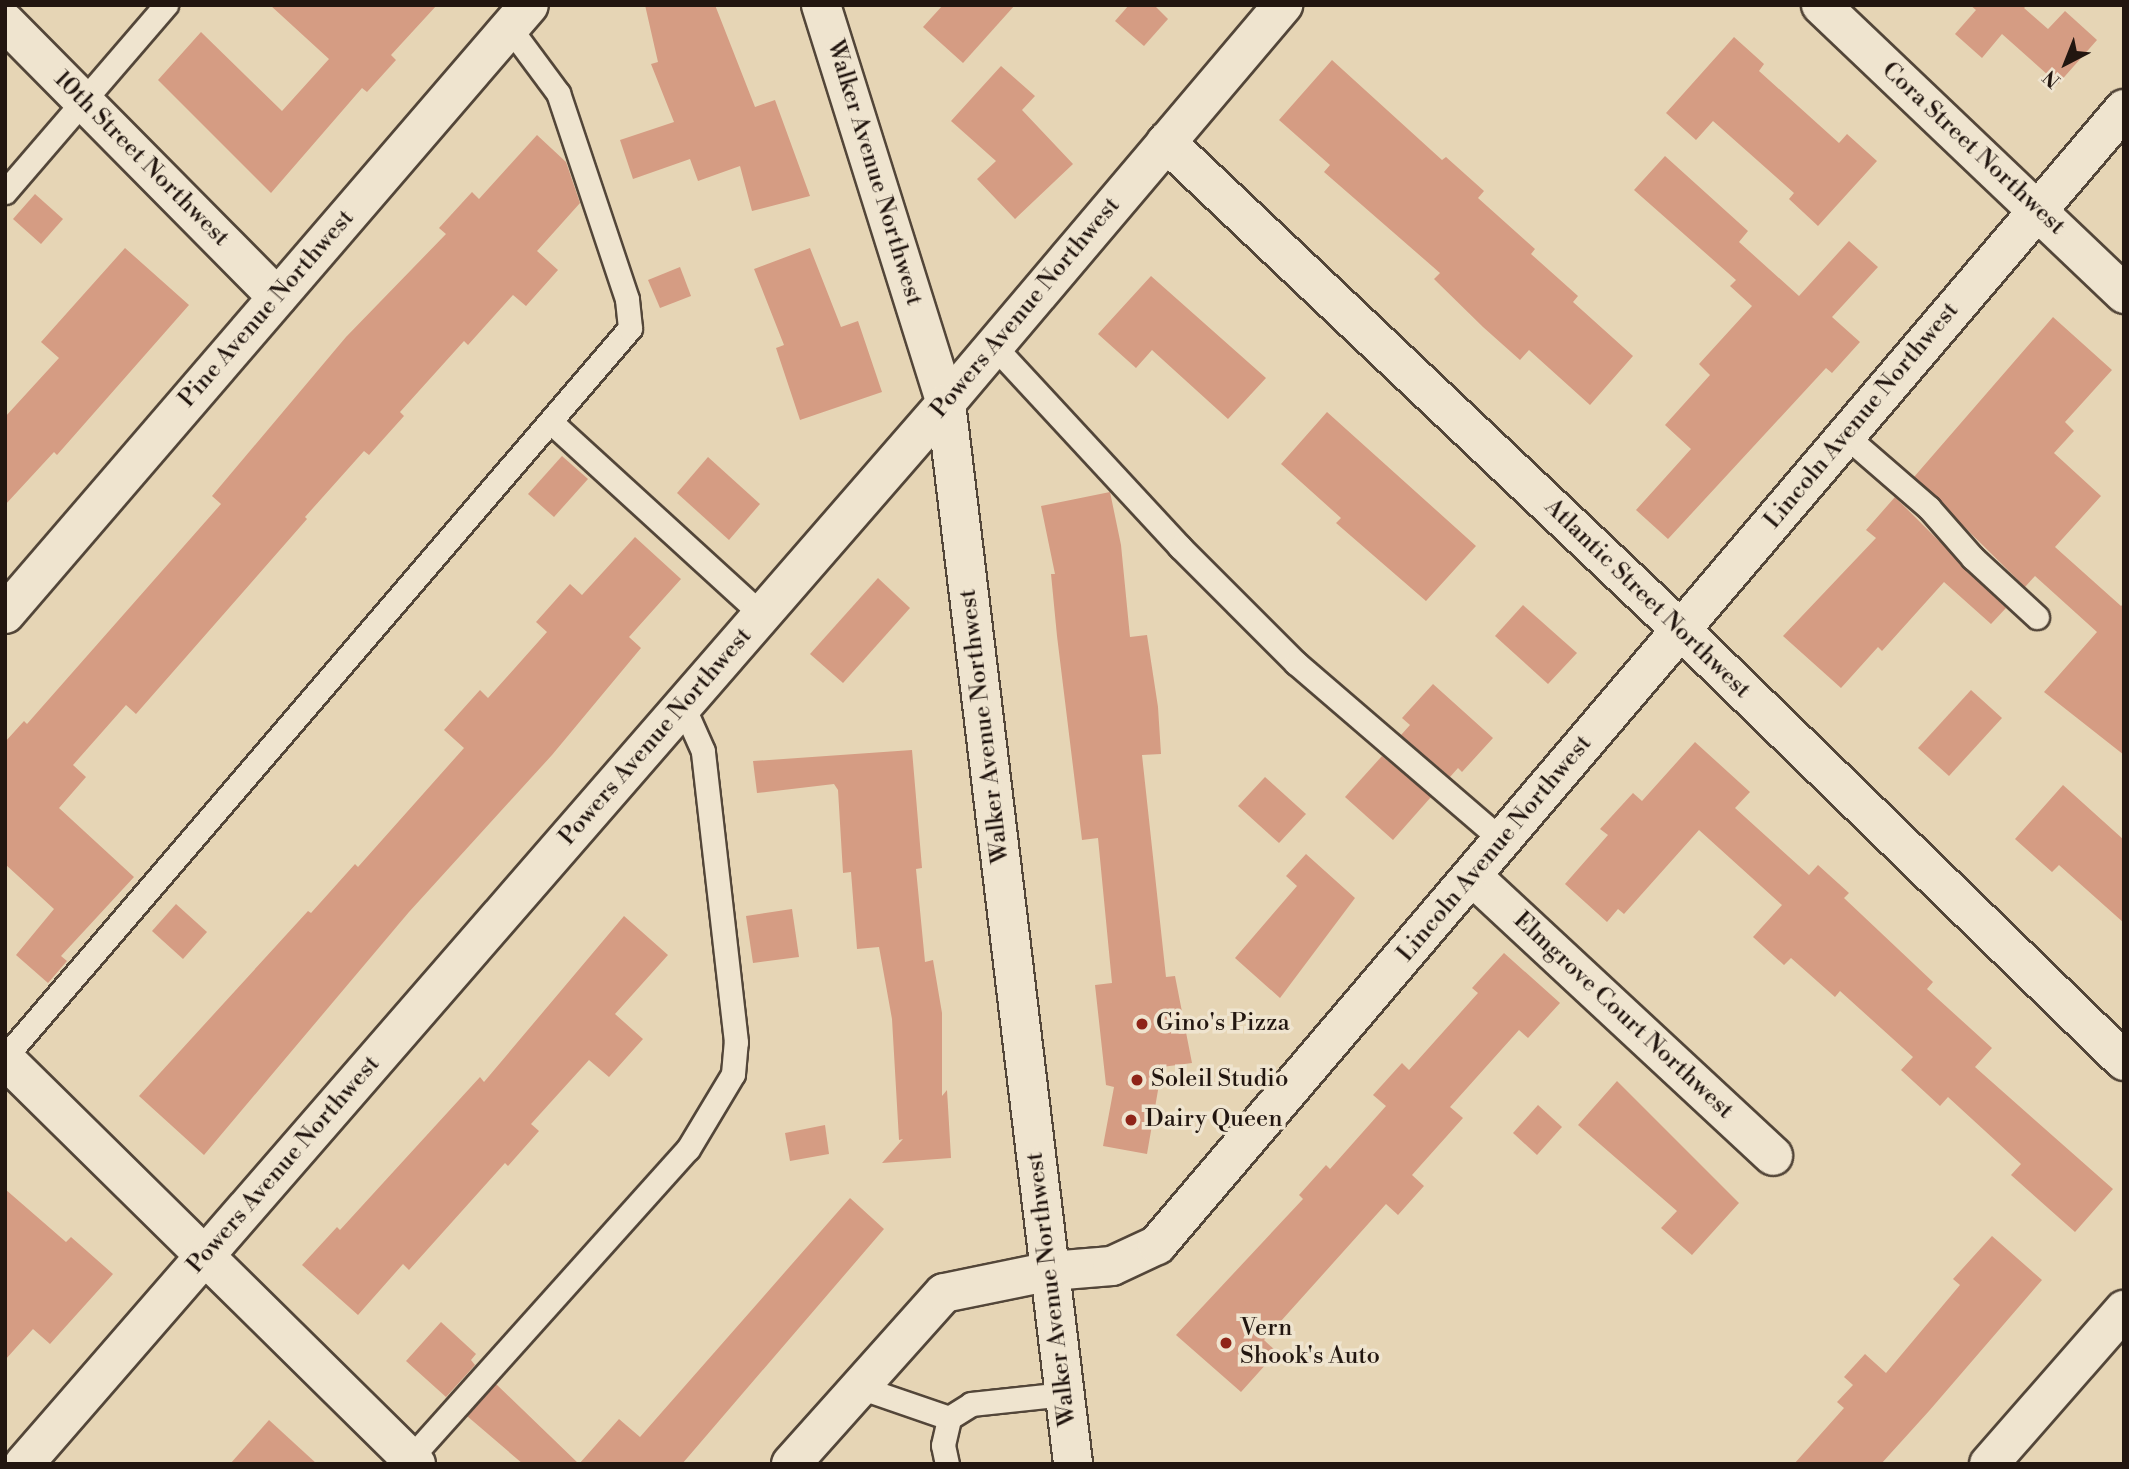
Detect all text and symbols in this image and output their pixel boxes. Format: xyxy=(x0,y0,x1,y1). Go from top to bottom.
north arrow xyxy=(2031,28,2101,98)
street label: Walker Avenue Northwest xyxy=(820,37,928,309)
street label: Cora Street Northwest xyxy=(1875,57,2071,241)
street label: 10th Street Northwest xyxy=(47,65,235,253)
street label: Powers Avenue Northwest xyxy=(925,192,1127,424)
street label: Pine Avenue Northwest xyxy=(173,204,361,414)
street label: Lincoln Avenue Northwest xyxy=(1759,297,1965,535)
street label: Atlantic Street Northwest xyxy=(1538,493,1756,705)
street label: Walker Avenue Northwest xyxy=(954,587,1016,865)
street label: Powers Avenue Northwest xyxy=(554,622,758,852)
street label: Lincoln Avenue Northwest xyxy=(1392,730,1598,968)
street label: Elmgrove Court Northwest xyxy=(1507,906,1739,1126)
place label: Gino's Pizza xyxy=(1156,1010,1290,1038)
marker: Gino's Pizza xyxy=(1134,1016,1150,1032)
street label: Powers Avenue Northwest xyxy=(182,1050,386,1280)
place label: Soleil Studio xyxy=(1151,1066,1288,1094)
marker: Soleil Studio xyxy=(1129,1072,1145,1088)
place label: Dairy Queen xyxy=(1145,1106,1283,1134)
marker: Dairy Queen xyxy=(1123,1112,1139,1128)
street label: Walker Avenue Northwest xyxy=(1021,1150,1083,1428)
place label: Vern Shook's Auto xyxy=(1240,1315,1380,1371)
marker: Vern Shook's Auto xyxy=(1218,1335,1234,1351)

